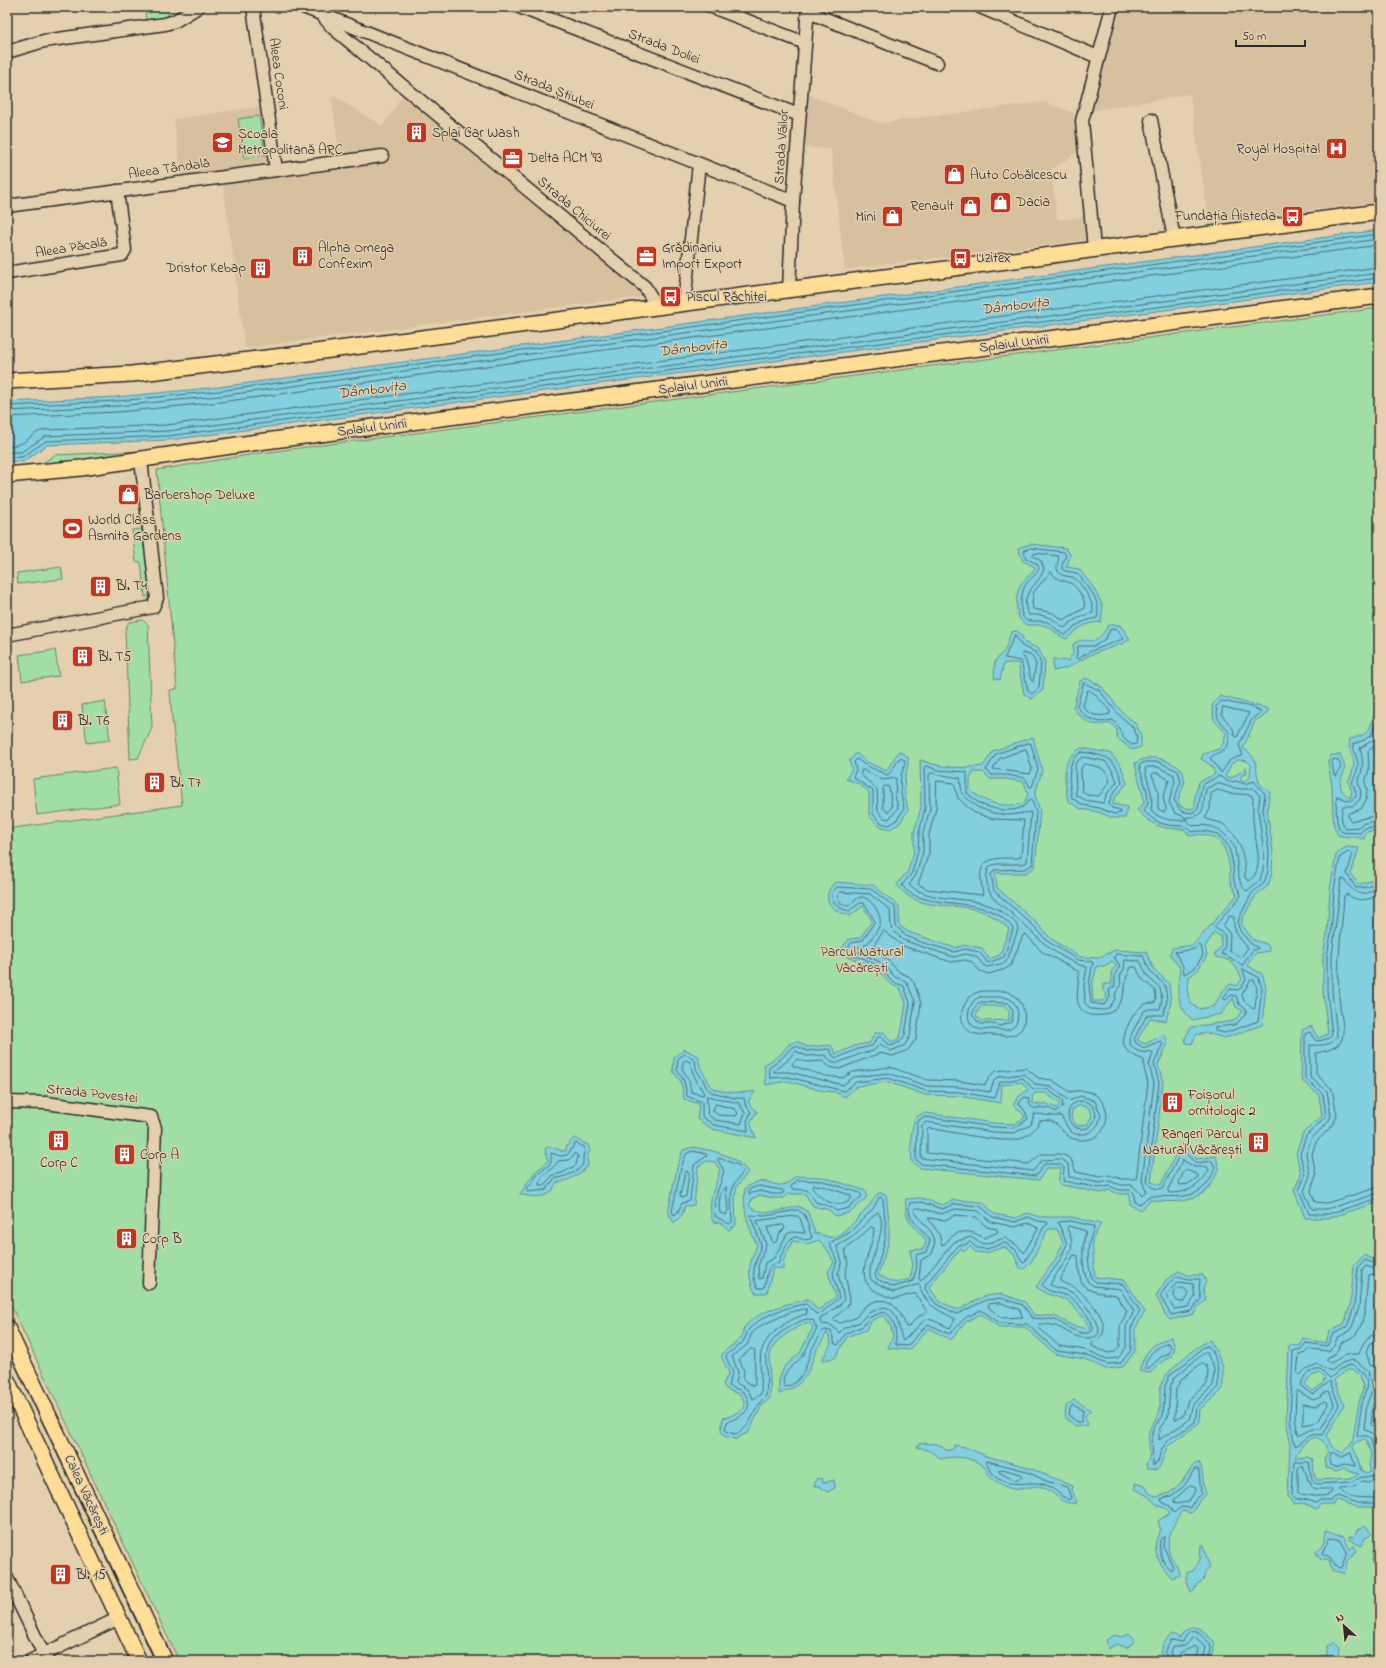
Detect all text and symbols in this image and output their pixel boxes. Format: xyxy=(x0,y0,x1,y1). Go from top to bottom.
scale bar xyxy=(1236,22,1305,48)
street label: Strada Doliei xyxy=(625,24,703,70)
text: 50 m xyxy=(1242,28,1266,46)
street label: Aleea Coconi xyxy=(263,37,293,111)
street label: Strada Știubei xyxy=(511,64,597,116)
street label: Strada Văilor xyxy=(769,108,795,185)
building icon: Splai Car Wash xyxy=(403,120,429,146)
place label: Splai Car Wash xyxy=(432,123,519,144)
place label: Școala Metropolitană ARC xyxy=(238,124,343,161)
school or university icon: Școala Metropolitană ARC xyxy=(210,129,236,155)
hospital icon: Royal Hospital xyxy=(1323,136,1349,162)
place label: Royal Hospital xyxy=(1236,139,1320,161)
office icon: Delta ACM '93 xyxy=(499,145,525,171)
place label: Delta ACM '93 xyxy=(527,148,603,169)
street label: Aleea Tândală xyxy=(127,153,211,185)
shop icon: Auto Cobălcescu xyxy=(942,162,968,188)
place label: Auto Cobălcescu xyxy=(970,165,1067,186)
street label: Strada Chiciurei xyxy=(532,172,616,246)
shop icon: Dacia xyxy=(987,189,1013,215)
place label: Dacia xyxy=(1015,192,1050,213)
shop icon: Renault xyxy=(957,193,983,219)
place label: Renault xyxy=(911,196,954,217)
bus stop icon: Fundația Aisteda xyxy=(1279,203,1305,229)
shop icon: Mini xyxy=(879,204,905,230)
place label: Fundația Aisteda xyxy=(1174,206,1276,227)
place label: Mini xyxy=(856,207,876,228)
street label: Aleea Păcală xyxy=(34,232,108,264)
place label: Alpha Omega Confexim xyxy=(318,238,394,275)
place label: Grădinariu Import Export xyxy=(662,238,743,275)
building icon: Alpha Omega Confexim xyxy=(290,243,316,269)
office icon: Grădinariu Import Export xyxy=(634,243,660,269)
bus stop icon: Uzitex xyxy=(948,245,974,271)
place label: Uzitex xyxy=(976,248,1010,269)
building icon: Dristor Kebap xyxy=(248,255,274,281)
place label: Dristor Kebap xyxy=(165,258,246,279)
bus stop icon: Piscul Răchitei xyxy=(657,284,683,310)
place label: Piscul Răchitei xyxy=(686,287,767,308)
water label: Dâmbovița xyxy=(980,291,1051,321)
street label: Splaiul Unirii xyxy=(978,329,1050,359)
water label: Dâmbovița xyxy=(658,333,729,363)
street label: Splaiul Unirii xyxy=(657,371,729,401)
water label: Dâmbovița xyxy=(337,375,408,405)
street label: Splaiul Unirii xyxy=(336,413,408,443)
shop icon: Barbershop Deluxe xyxy=(116,482,142,508)
place label: Barbershop Deluxe xyxy=(143,485,256,506)
place label: World Class Asmita Gardens xyxy=(88,510,182,547)
sports icon: World Class Asmita Gardens xyxy=(59,515,85,541)
building icon: Bl. T4 xyxy=(87,573,113,599)
place label: Bl. T4 xyxy=(115,576,147,597)
building icon: Bl. T5 xyxy=(69,644,95,670)
place label: Bl. T5 xyxy=(97,647,131,668)
building icon: Bl. T6 xyxy=(49,708,75,734)
place label: Bl. T6 xyxy=(77,711,109,732)
building icon: Bl. T7 xyxy=(141,770,167,796)
place label: Bl. T7 xyxy=(169,773,201,794)
park label: Parcul Natural Văcărești xyxy=(820,942,904,979)
street label: Strada Povestei xyxy=(45,1079,139,1109)
place label: Foișorul ornitologic 2 xyxy=(1187,1085,1256,1123)
building icon: Foișorul ornitologic 2 xyxy=(1159,1090,1185,1116)
place label: Rangeri Parcul Natural Văcărești xyxy=(1143,1124,1242,1161)
building icon: Corp C xyxy=(46,1128,72,1154)
building icon: Rangeri Parcul Natural Văcărești xyxy=(1245,1129,1271,1155)
building icon: Corp A xyxy=(111,1142,137,1168)
place label: Corp A xyxy=(140,1145,179,1166)
place label: Corp C xyxy=(40,1153,78,1174)
building icon: Corp B xyxy=(113,1226,139,1252)
place label: Corp B xyxy=(142,1229,182,1250)
street label: Calea Văcărești xyxy=(58,1451,114,1539)
building icon: Bl. 15 xyxy=(47,1562,73,1588)
place label: Bl. 15 xyxy=(75,1565,106,1586)
north arrow xyxy=(1324,1606,1364,1646)
text: N xyxy=(1333,1609,1347,1627)

